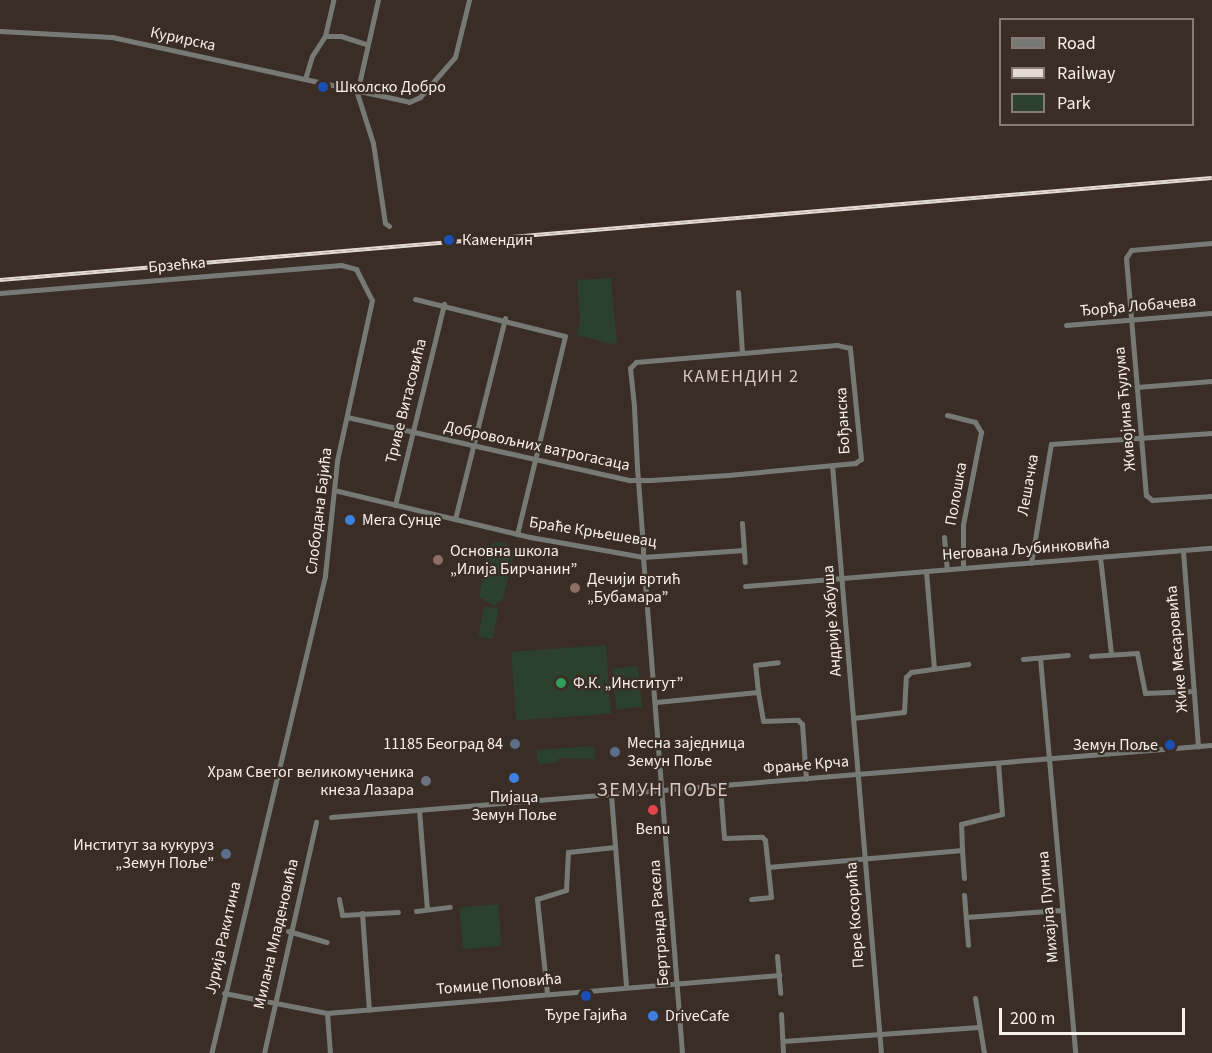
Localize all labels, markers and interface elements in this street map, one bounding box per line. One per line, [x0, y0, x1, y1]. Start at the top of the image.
legend [999, 18, 1194, 126]
street label: Курирска [149, 23, 217, 55]
text: Road [1057, 31, 1096, 56]
text: Railway [1057, 61, 1116, 86]
place label: Школско Добро [335, 77, 446, 97]
marker: Школско Добро [316, 80, 330, 94]
text: Park [1057, 91, 1091, 116]
place label: Камендин [462, 230, 533, 250]
marker: Камендин [440, 231, 458, 249]
street label: Брзећка [147, 253, 207, 277]
street label: Ђорђа Лобачева [1079, 291, 1197, 321]
street label: Триве Витасовића [381, 337, 431, 465]
street label: Живојина Ћулума [1110, 346, 1140, 472]
district label: КАМЕНДИН 2 [683, 366, 799, 388]
street label: Бођанска [832, 387, 854, 455]
street label: Добровољних ватрогасаца [442, 417, 632, 475]
street label: Слободана Бајића [302, 447, 336, 575]
street label: Лешачка [1013, 453, 1043, 517]
street label: Полошка [941, 461, 971, 527]
place label: Мега Сунце [362, 510, 441, 530]
street label: Браће Крњешевац [528, 512, 658, 552]
marker: Мега Сунце [343, 513, 357, 527]
street label: Негована Љубинковића [942, 534, 1110, 564]
place label: Основна школа „Илија Бирчанин” [450, 541, 577, 579]
marker: Основна школа „Илија Бирчанин” [431, 553, 445, 567]
street label: Андрије Хабуша [819, 565, 845, 677]
place label: Дечији вртић „Бубамара” [587, 569, 680, 607]
marker: Дечији вртић „Бубамара” [568, 581, 582, 595]
street label: Жике Месаровића [1162, 585, 1192, 713]
place label: Ф.К. „Институт” [573, 673, 683, 693]
marker: Ф.К. „Институт” [554, 676, 568, 690]
place label: Месна заједница Земун Поље [627, 733, 745, 771]
place label: 11185 Београд 84 [383, 734, 503, 754]
place label: Земун Поље [1073, 735, 1158, 755]
marker: 11185 Београд 84 [508, 737, 522, 751]
marker: Земун Поље [1163, 738, 1177, 752]
marker: Месна заједница Земун Поље [608, 745, 622, 759]
street label: Фрање Крча [762, 752, 850, 778]
place label: Храм Светог великомученика кнеза Лазара [208, 762, 414, 800]
marker: Пијаца Земун Поље [507, 771, 521, 785]
marker: Храм Светог великомученика кнеза Лазара [419, 774, 433, 788]
district label: ЗЕМУН ПОЉЕ [597, 778, 729, 802]
place label: Пијаца Земун Поље [471, 787, 557, 825]
marker: Benu [646, 803, 660, 817]
place label: Benu [636, 819, 670, 839]
place label: Институт за кукуруз „Земун Поље” [73, 835, 214, 873]
marker: Институт за кукуруз „Земун Поље” [219, 847, 233, 861]
street label: Михајла Пупина [1034, 850, 1062, 964]
street label: Милана Младеновића [249, 857, 303, 1011]
street label: Бертранда Расела [645, 859, 673, 987]
street label: Пере Косорића [842, 861, 868, 969]
street label: Јурија Ракитина [201, 880, 245, 996]
street label: Томице Поповића [436, 969, 562, 999]
marker: Ђуре Гајића [579, 989, 593, 1003]
scale bar [1002, 996, 1188, 1034]
place label: Ђуре Гајића [545, 1005, 627, 1025]
place label: DriveCafe [665, 1006, 729, 1026]
text: 200 m [1010, 1006, 1055, 1031]
marker: DriveCafe [646, 1009, 660, 1023]

